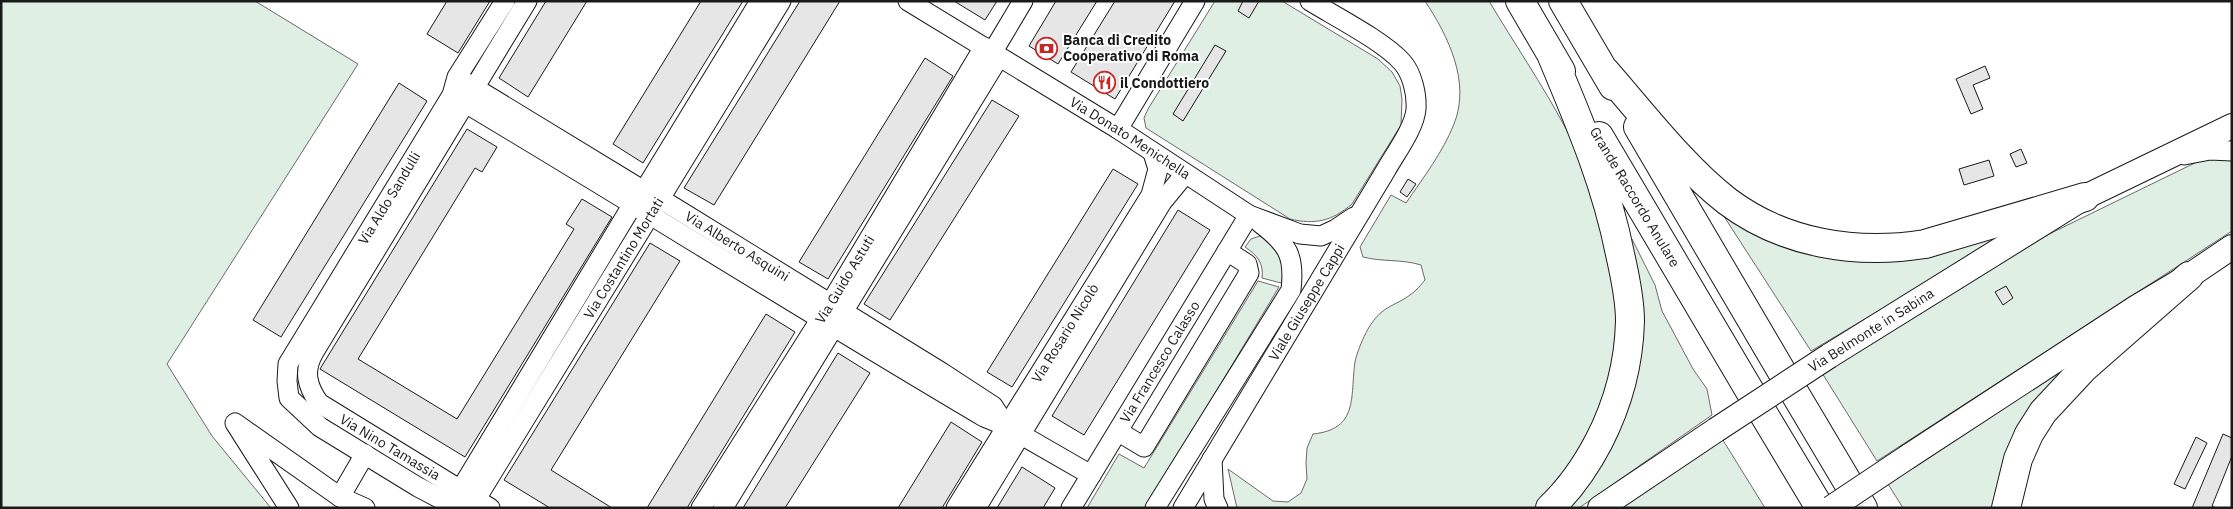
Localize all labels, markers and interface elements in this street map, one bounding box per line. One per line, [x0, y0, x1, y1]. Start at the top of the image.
place label: Banca di Credito Cooperativo di Roma [1063, 31, 1199, 65]
bank icon: Banca di Credito Cooperativo di Roma [1035, 36, 1059, 60]
restaurant icon: il Condottiero [1092, 71, 1116, 95]
place label: il Condottiero [1120, 74, 1209, 92]
street label: Via Donato Menichella [1067, 93, 1194, 183]
street label: Grande Raccordo Anulare [1586, 124, 1684, 271]
street label: Via Aldo Sandulli [354, 148, 424, 248]
street label: Via Costantino Mortati [579, 194, 668, 322]
street label: Via Alberto Asquini [682, 207, 793, 285]
street label: Via Guido Astuti [811, 232, 878, 327]
street label: Viale Giuseppe Cappi [1265, 241, 1349, 364]
street label: Via Rosario Nicolò [1027, 280, 1103, 386]
street label: Via Belmonte in Sabina [1805, 284, 1938, 376]
street label: Via Francesco Calasso [1116, 297, 1204, 426]
street label: Via Nino Tamassia [336, 410, 444, 484]

